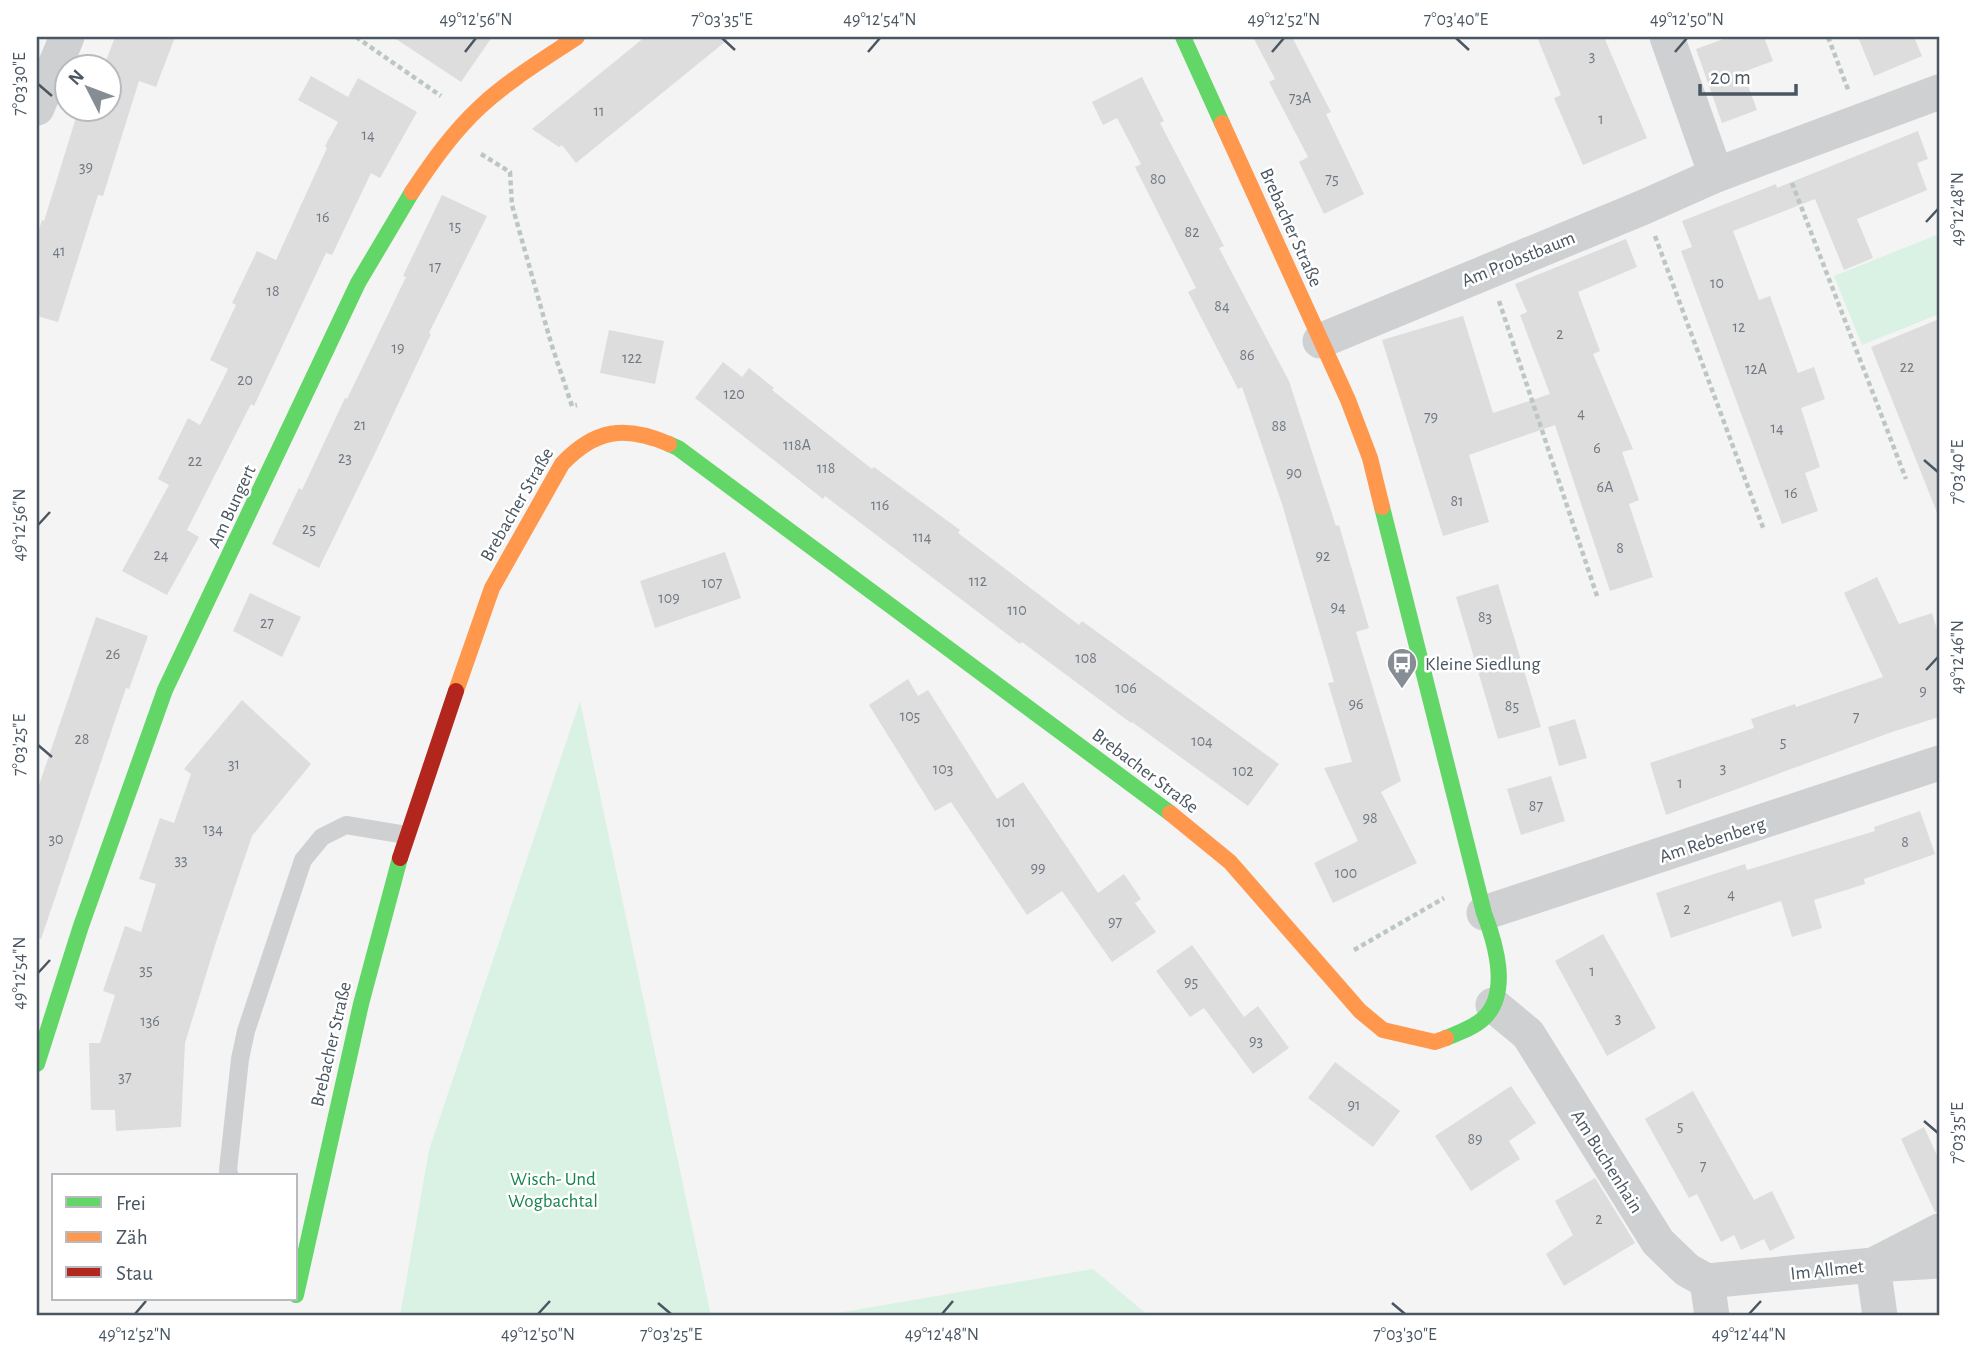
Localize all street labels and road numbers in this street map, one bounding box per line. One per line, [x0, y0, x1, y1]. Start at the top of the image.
street label: Brebacher Straße [1256, 165, 1325, 290]
street label: Am Probstbaum [1459, 228, 1578, 291]
street label: Brebacher Straße [477, 445, 557, 565]
street label: Am Bungert [205, 462, 260, 551]
street label: Brebacher Straße [1088, 725, 1202, 817]
street label: Am Rebenberg [1657, 814, 1768, 866]
street label: Brebacher Straße [308, 980, 355, 1109]
street label: Am Buchenhain [1567, 1107, 1646, 1217]
street label: Im Allmet [1790, 1257, 1865, 1284]

